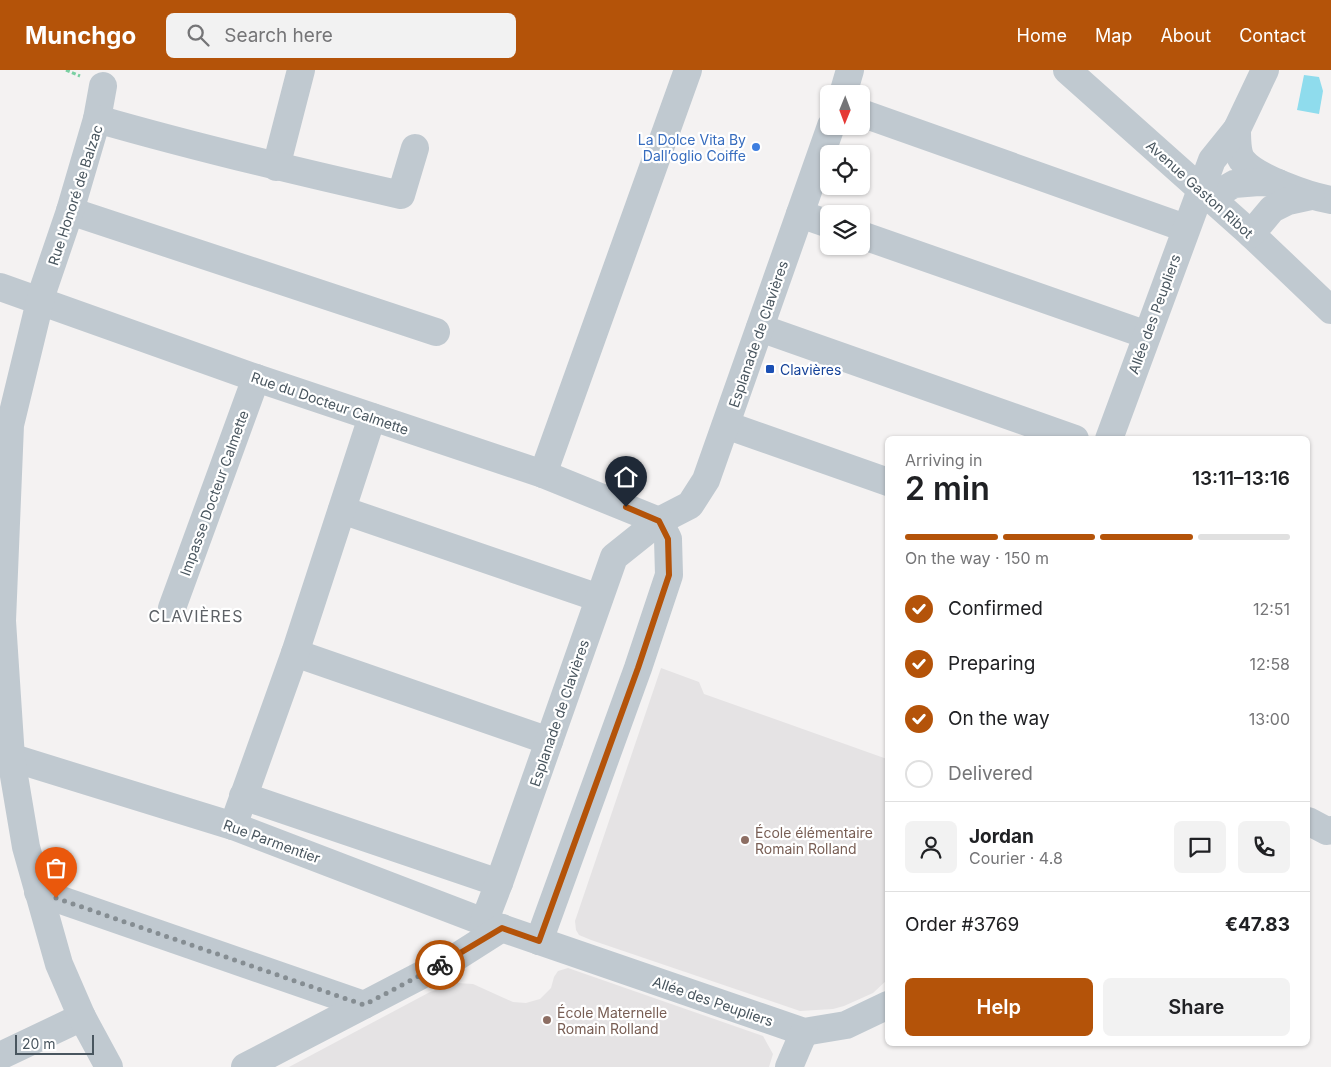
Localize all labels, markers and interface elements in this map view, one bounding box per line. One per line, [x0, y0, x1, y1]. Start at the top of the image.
search box [166, 13, 516, 58]
text: Munchgo [25, 21, 136, 50]
icon: search [184, 21, 212, 49]
text: Search here [224, 24, 333, 47]
text: Home [1017, 25, 1067, 46]
text: Map [1095, 25, 1132, 46]
text: About [1160, 25, 1211, 46]
text: Contact [1239, 25, 1306, 46]
north arrow [820, 85, 870, 135]
map controls [820, 85, 870, 255]
street label: Rue Honoré de Balzac [44, 123, 106, 267]
place label: La Dolce Vita By Dall’oglio Coiffe [638, 131, 746, 164]
street label: Avenue Gaston Ribot [1143, 137, 1257, 242]
marker: La Dolce Vita By Dall’oglio Coiffe [750, 141, 762, 153]
button: locate [820, 145, 870, 195]
button: layers [820, 205, 870, 255]
street label: Allée des Peupliers [1124, 252, 1184, 376]
street label: Esplanade de Clavières [725, 258, 791, 410]
place label: Clavières [780, 361, 841, 378]
marker: Clavières [764, 363, 776, 375]
street label: Rue du Docteur Calmette [249, 368, 411, 438]
street label: Impasse Docteur Calmette [176, 408, 252, 578]
text: Arriving in [905, 450, 982, 470]
pin [605, 456, 647, 507]
icon: home [612, 463, 640, 491]
text: 13:11–13:16 [1192, 467, 1290, 490]
text: 2 min [905, 469, 990, 508]
text: On the way · 150 m [905, 548, 1049, 568]
icon: check [905, 595, 933, 623]
text: Confirmed [948, 597, 1043, 620]
text: 12:51 [1253, 599, 1290, 619]
district label: CLAVIÈRES [149, 606, 243, 626]
street label: Esplanade de Clavières [526, 637, 592, 789]
icon: check [905, 650, 933, 678]
text: Preparing [948, 652, 1035, 675]
text: 12:58 [1250, 654, 1290, 674]
icon: check [905, 705, 933, 733]
text: On the way [948, 707, 1050, 730]
text: 13:00 [1249, 709, 1290, 729]
text: Delivered [948, 762, 1033, 785]
street label: Rue Parmentier [221, 816, 323, 866]
button: person [905, 821, 957, 873]
button: chat [1174, 821, 1226, 873]
button: phone [1238, 821, 1290, 873]
place label: École élémentaire Romain Rolland [755, 824, 873, 857]
text: Jordan [969, 825, 1034, 848]
marker: École élémentaire Romain Rolland [739, 834, 751, 846]
pin [35, 847, 77, 898]
text: Courier · 4.8 [969, 848, 1063, 868]
icon: bag [42, 854, 70, 882]
text: Order #3769 [905, 913, 1019, 936]
text: €47.83 [1225, 913, 1290, 936]
courier [415, 940, 465, 990]
icon: bike [426, 951, 454, 979]
street label: Allée des Peupliers [651, 972, 775, 1030]
button: Help [905, 978, 1093, 1036]
button: Share [1103, 978, 1290, 1036]
place label: École Maternelle Romain Rolland [557, 1004, 667, 1037]
marker: École Maternelle Romain Rolland [541, 1014, 553, 1026]
scale bar [15, 1032, 94, 1055]
text: 20 m [22, 1035, 56, 1052]

